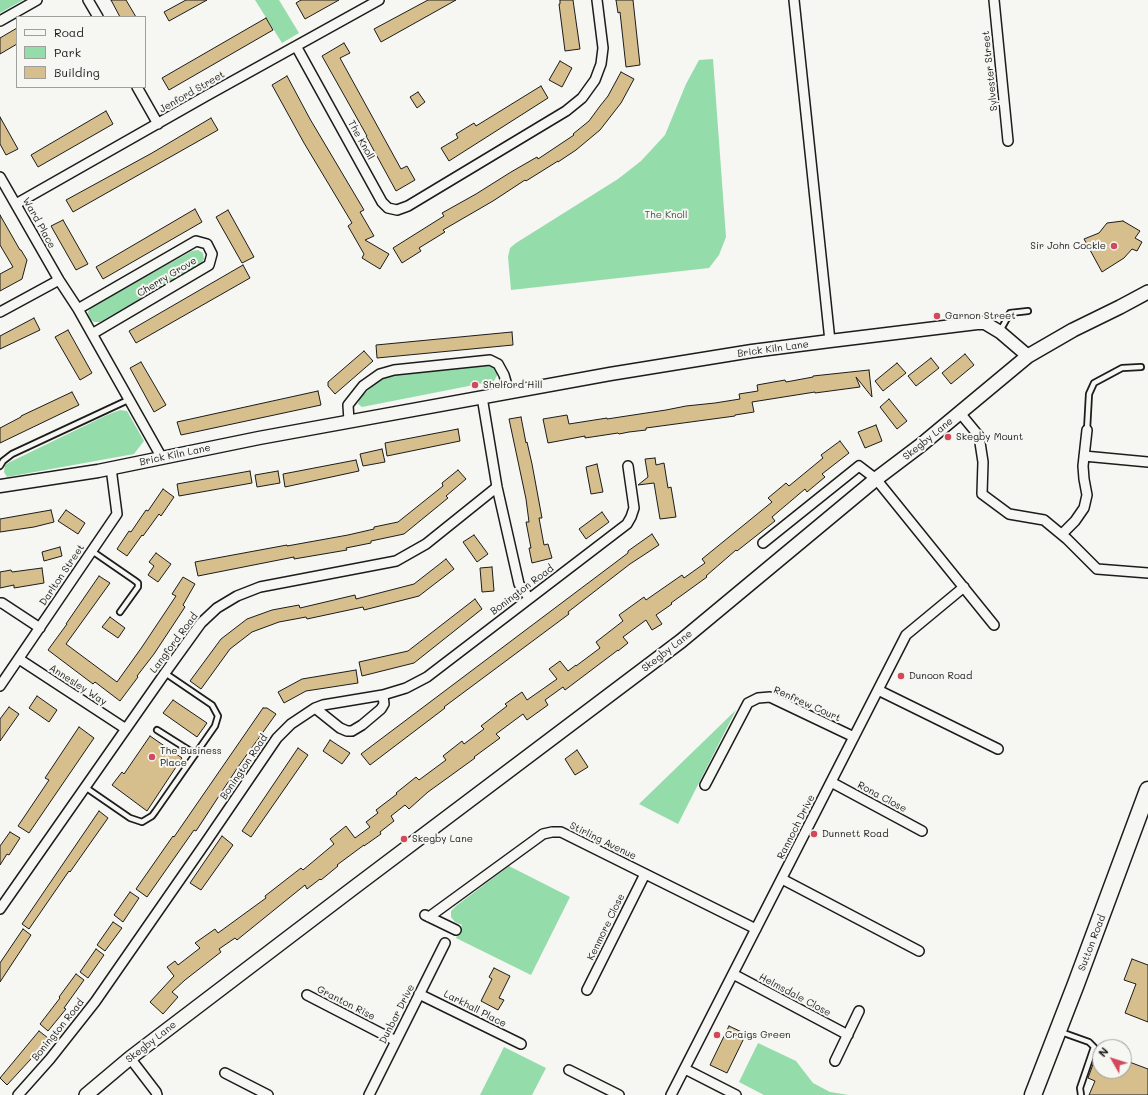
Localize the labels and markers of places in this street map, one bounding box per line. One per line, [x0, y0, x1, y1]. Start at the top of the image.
place label: Sir John Cockle [1030, 240, 1106, 252]
marker: Sir John Cockle [1109, 241, 1119, 251]
place label: Garnon Street [945, 310, 1016, 322]
marker: Garnon Street [932, 311, 942, 321]
place label: Shelford Hill [483, 379, 543, 391]
marker: Shelford Hill [470, 380, 480, 390]
place label: Skegby Mount [956, 431, 1023, 443]
marker: Skegby Mount [943, 432, 953, 442]
place label: Dunoon Road [909, 670, 972, 682]
marker: Dunoon Road [896, 671, 906, 681]
place label: The Business Place [160, 745, 222, 768]
marker: The Business Place [147, 752, 157, 762]
place label: Dunnett Road [822, 828, 889, 840]
marker: Dunnett Road [809, 829, 819, 839]
place label: Skegby Lane [412, 833, 473, 845]
marker: Skegby Lane [399, 834, 409, 844]
place label: Craigs Green [725, 1029, 791, 1041]
marker: Craigs Green [712, 1030, 722, 1040]

